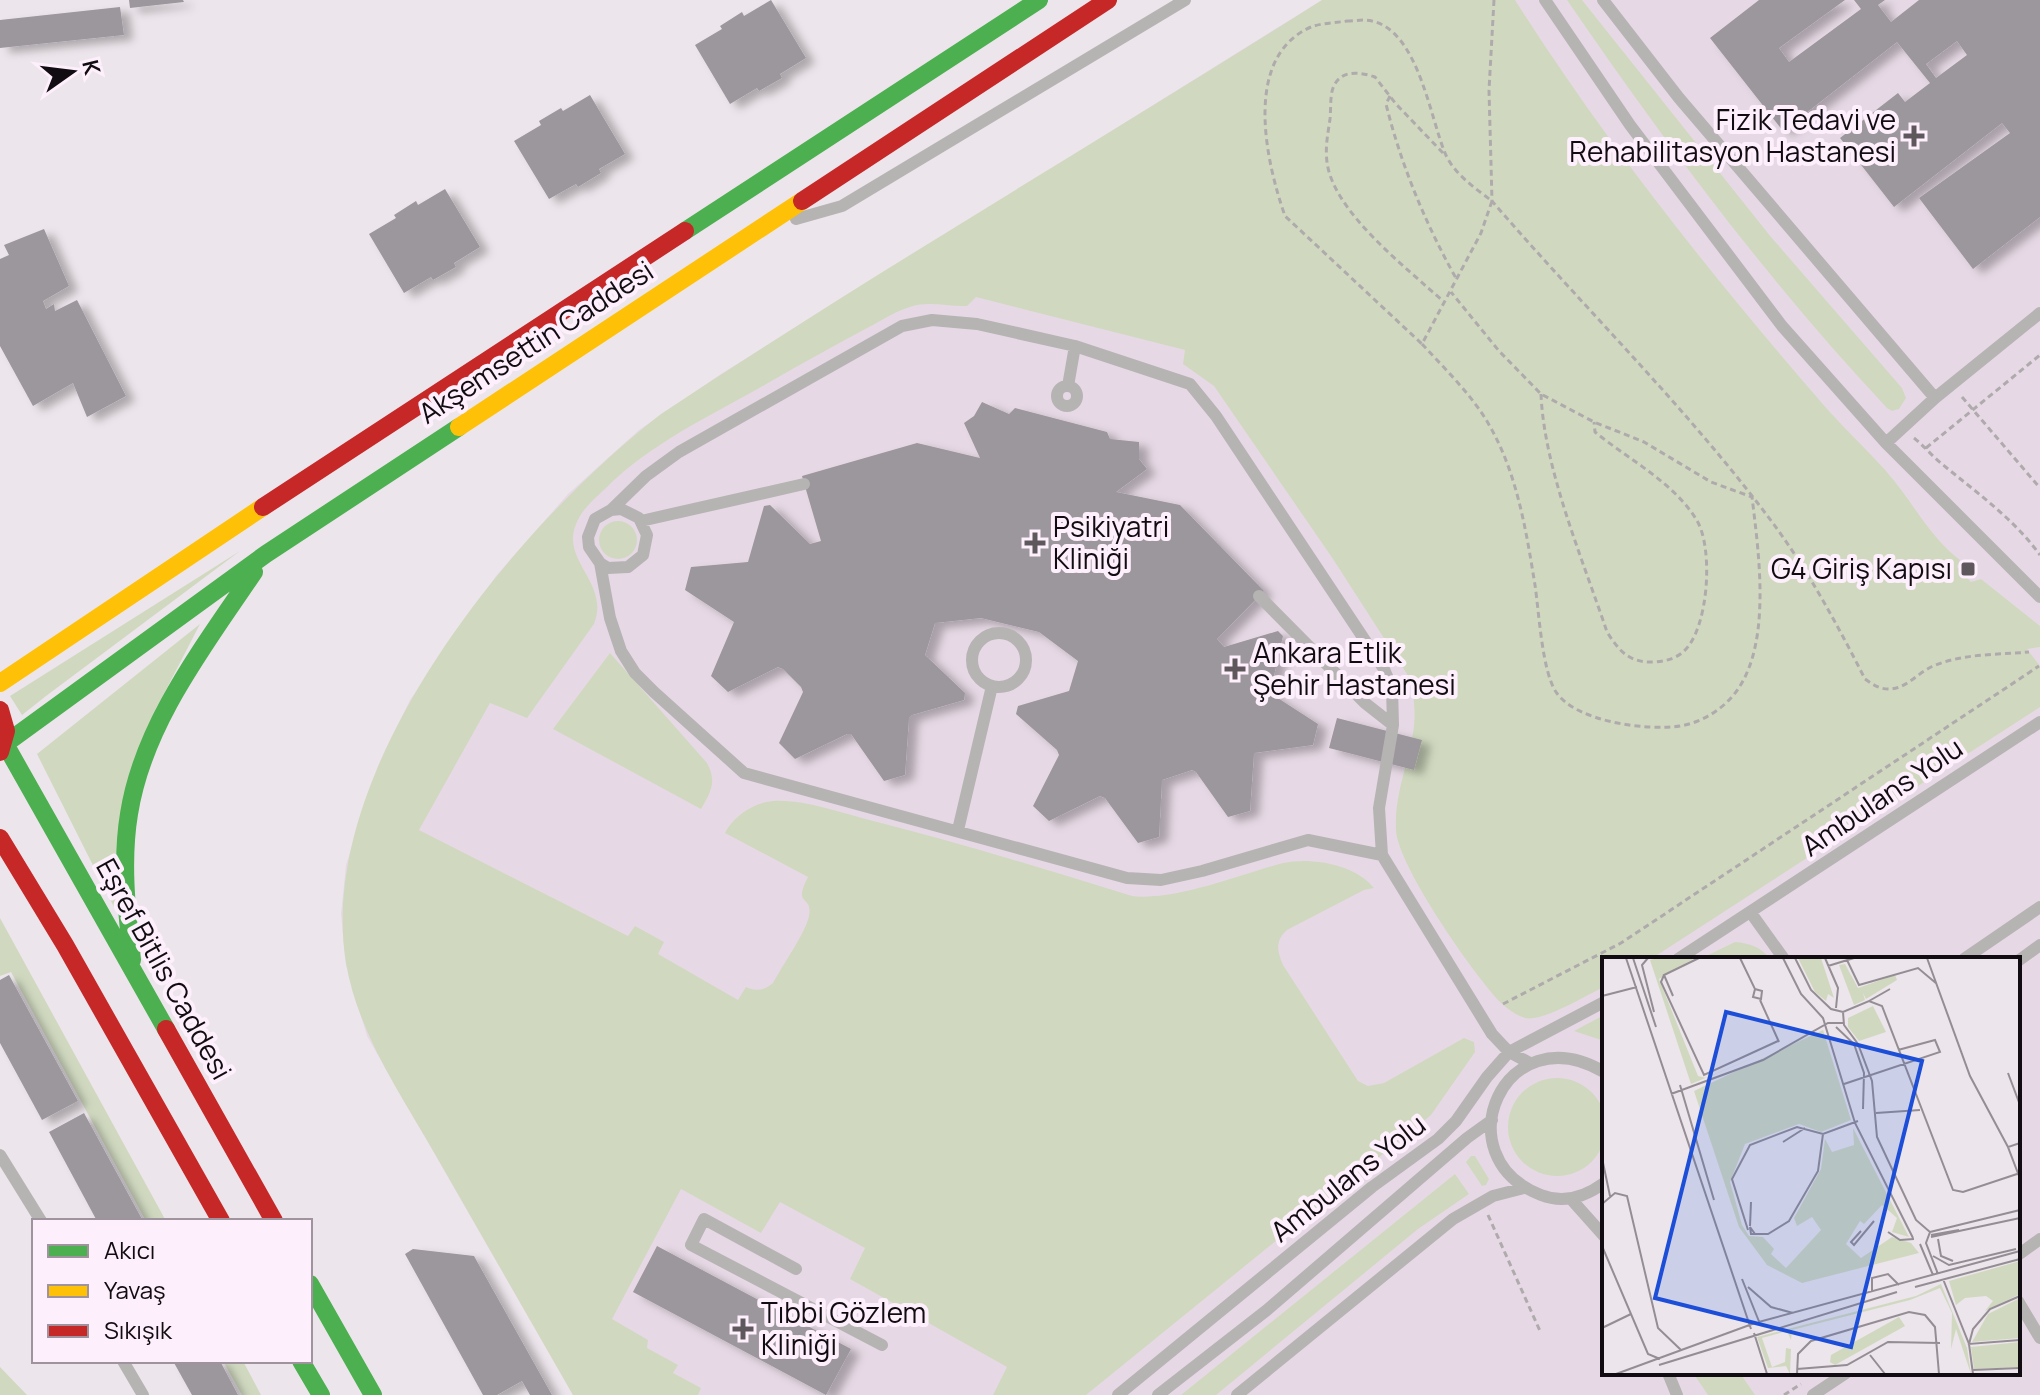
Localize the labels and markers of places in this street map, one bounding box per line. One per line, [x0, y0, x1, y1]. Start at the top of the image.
place label: Fizik Tedavi ve Rehabilitasyon Hastanesi [1569, 100, 1896, 170]
marker: Fizik Tedavi ve Rehabilitasyon Hastanesi [1903, 125, 1925, 147]
place label: Psikiyatri Kliniği [1053, 507, 1169, 577]
marker: Psikiyatri Kliniği [1024, 532, 1046, 554]
place label: G4 Giriş Kapısı [1771, 549, 1952, 587]
marker: G4 Giriş Kapısı [1959, 560, 1977, 578]
place label: Ankara Etlik Şehir Hastanesi [1253, 633, 1456, 703]
marker: Ankara Etlik Şehir Hastanesi [1224, 658, 1246, 680]
place label: Tıbbi Gözlem Kliniği [761, 1293, 926, 1363]
marker: Tıbbi Gözlem Kliniği [732, 1318, 754, 1340]

